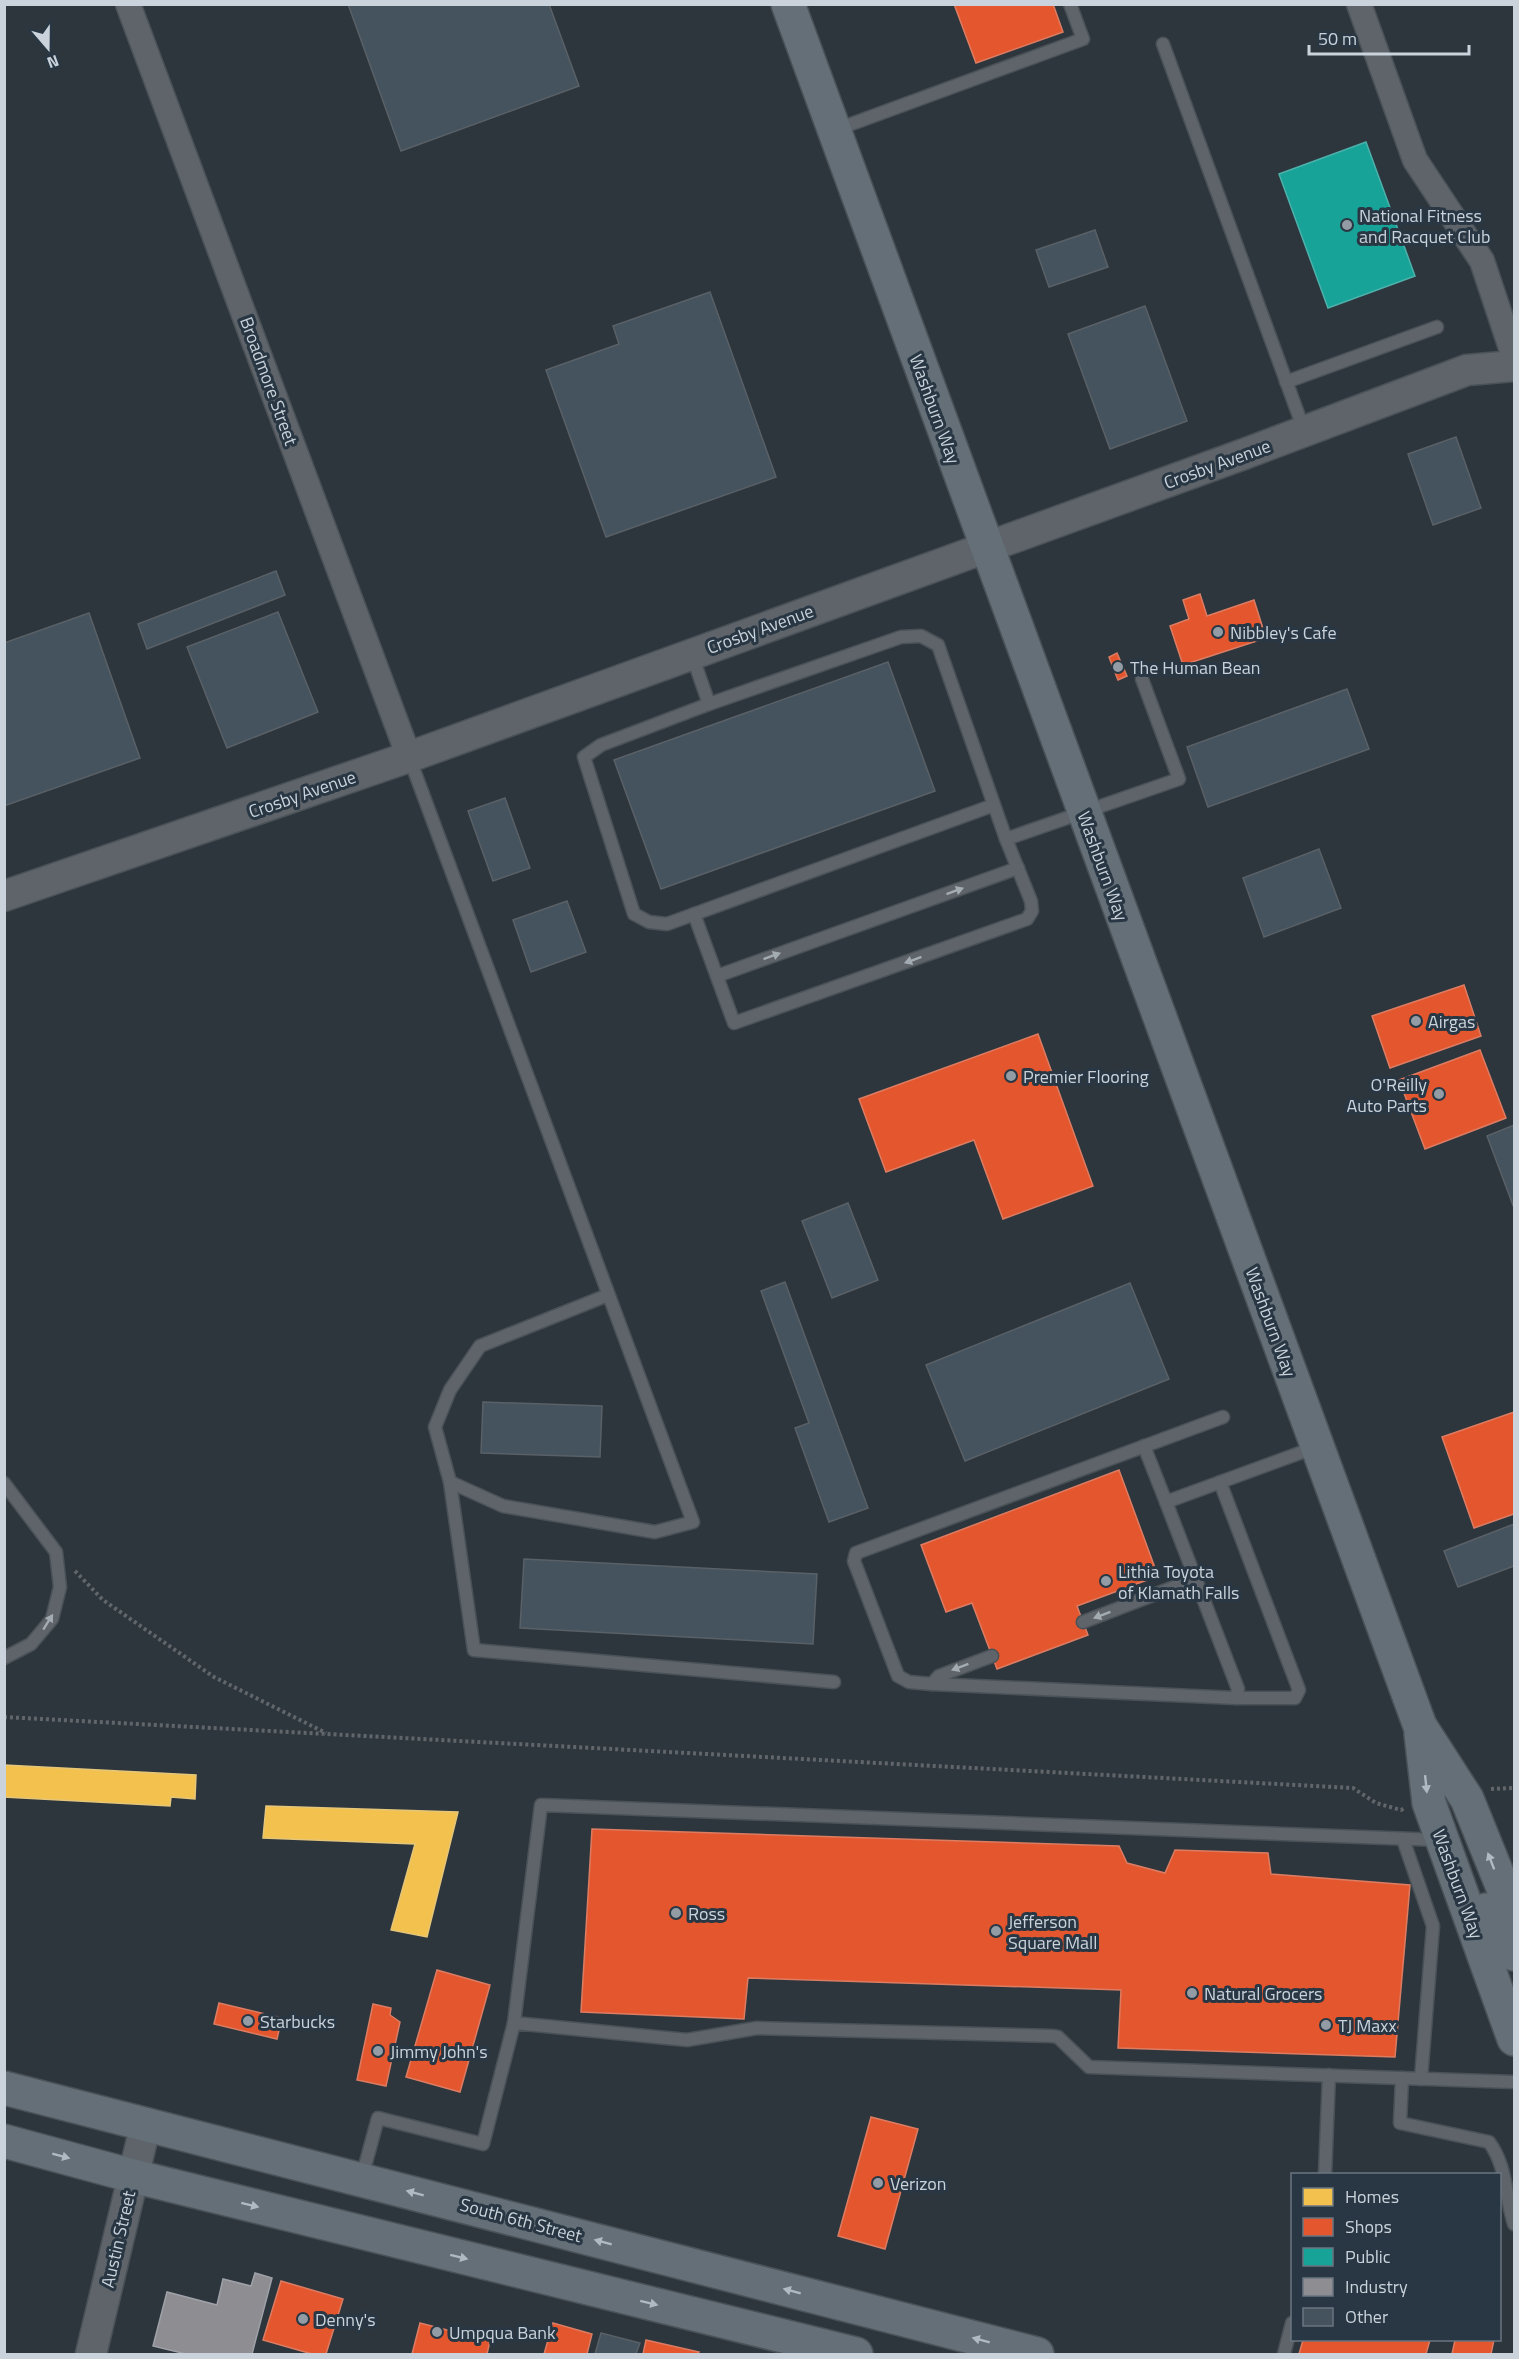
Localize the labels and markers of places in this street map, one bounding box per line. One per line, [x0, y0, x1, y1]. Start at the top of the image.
place label: National Fitness and Racquet Club [1359, 202, 1490, 250]
marker: National Fitness and Racquet Club [1340, 218, 1354, 232]
place label: Nibbley's Cafe [1230, 619, 1337, 646]
marker: Nibbley's Cafe [1211, 625, 1225, 639]
place label: The Human Bean [1130, 654, 1260, 681]
marker: The Human Bean [1111, 660, 1125, 674]
place label: Airgas [1428, 1008, 1475, 1035]
marker: Airgas [1409, 1014, 1423, 1028]
place label: Premier Flooring [1023, 1063, 1149, 1090]
marker: Premier Flooring [1004, 1069, 1018, 1083]
place label: O'Reilly Auto Parts [1346, 1071, 1427, 1119]
marker: O'Reilly Auto Parts [1432, 1087, 1446, 1101]
place label: Lithia Toyota of Klamath Falls [1118, 1558, 1239, 1606]
marker: Lithia Toyota of Klamath Falls [1099, 1574, 1113, 1588]
place label: Ross [688, 1900, 725, 1927]
marker: Ross [669, 1906, 683, 1920]
place label: Jefferson Square Mall [1008, 1908, 1097, 1956]
marker: Jefferson Square Mall [989, 1924, 1003, 1938]
place label: Natural Grocers [1204, 1980, 1323, 2007]
marker: Natural Grocers [1185, 1986, 1199, 2000]
place label: Starbucks [260, 2008, 335, 2035]
place label: TJ Maxx [1338, 2012, 1397, 2039]
marker: Starbucks [241, 2014, 255, 2028]
marker: TJ Maxx [1319, 2018, 1333, 2032]
place label: Jimmy John's [390, 2038, 488, 2065]
marker: Jimmy John's [371, 2044, 385, 2058]
place label: Verizon [890, 2170, 946, 2197]
marker: Verizon [871, 2176, 885, 2190]
place label: Denny's [315, 2306, 376, 2333]
marker: Denny's [296, 2312, 310, 2326]
place label: Umpqua Bank [449, 2319, 556, 2346]
marker: Umpqua Bank [430, 2325, 444, 2339]

